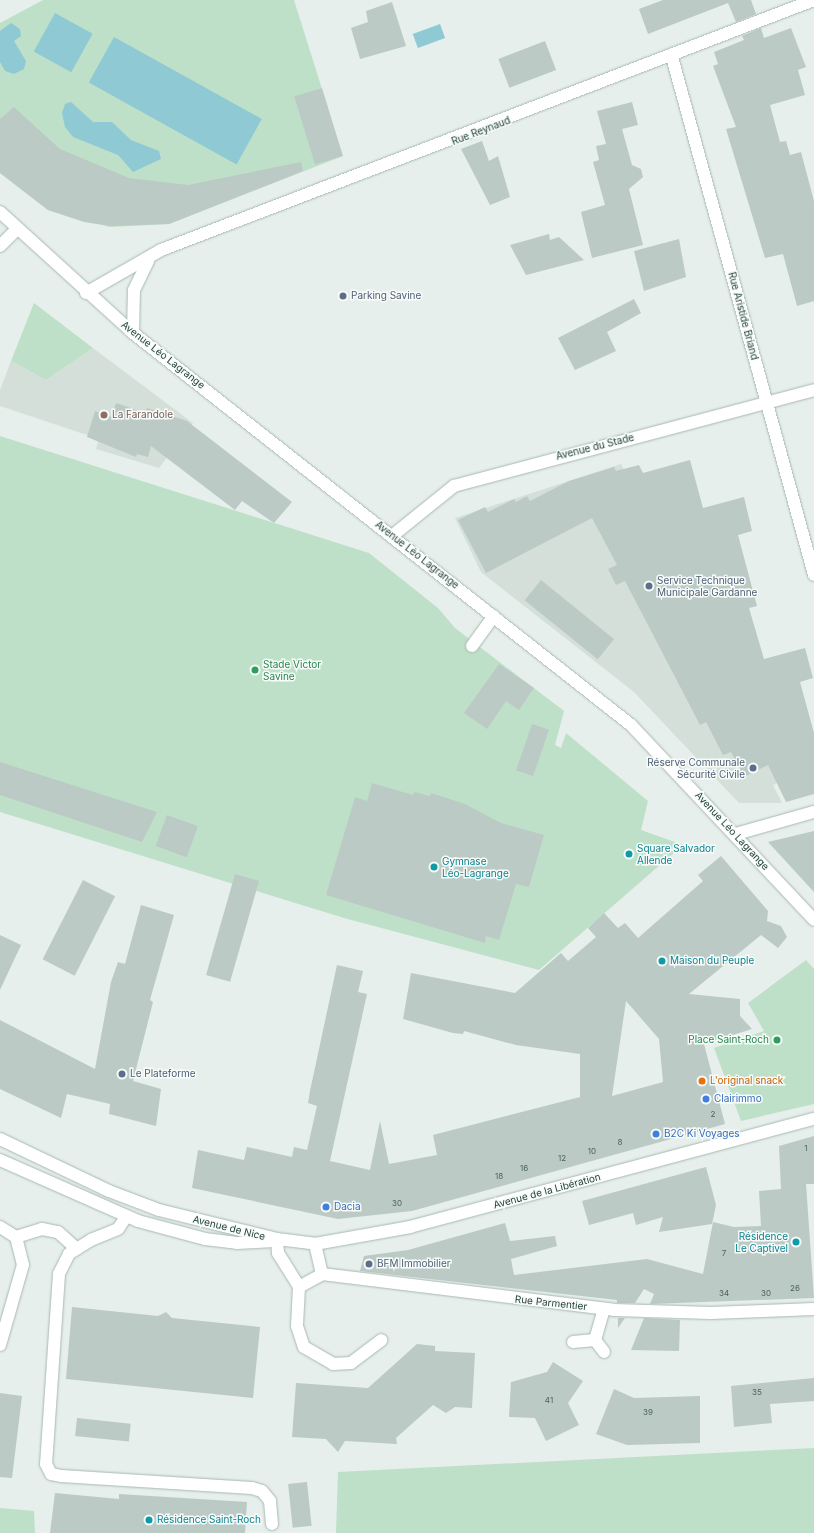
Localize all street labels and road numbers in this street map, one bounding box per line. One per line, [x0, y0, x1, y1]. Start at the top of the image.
street label: Rue Reynaud [450, 114, 512, 148]
street label: Rue Aristide Briand [725, 271, 761, 361]
street label: Avenue Léo Lagrange [119, 319, 207, 391]
street label: Avenue du Stade [555, 431, 635, 463]
street label: Avenue Léo Lagrange [373, 519, 461, 591]
street label: Avenue Léo Lagrange [693, 789, 771, 873]
street label: Avenue de la Libération [492, 1171, 602, 1211]
street label: Avenue de Nice [192, 1213, 266, 1243]
street label: Rue Parmentier [514, 1293, 588, 1313]

